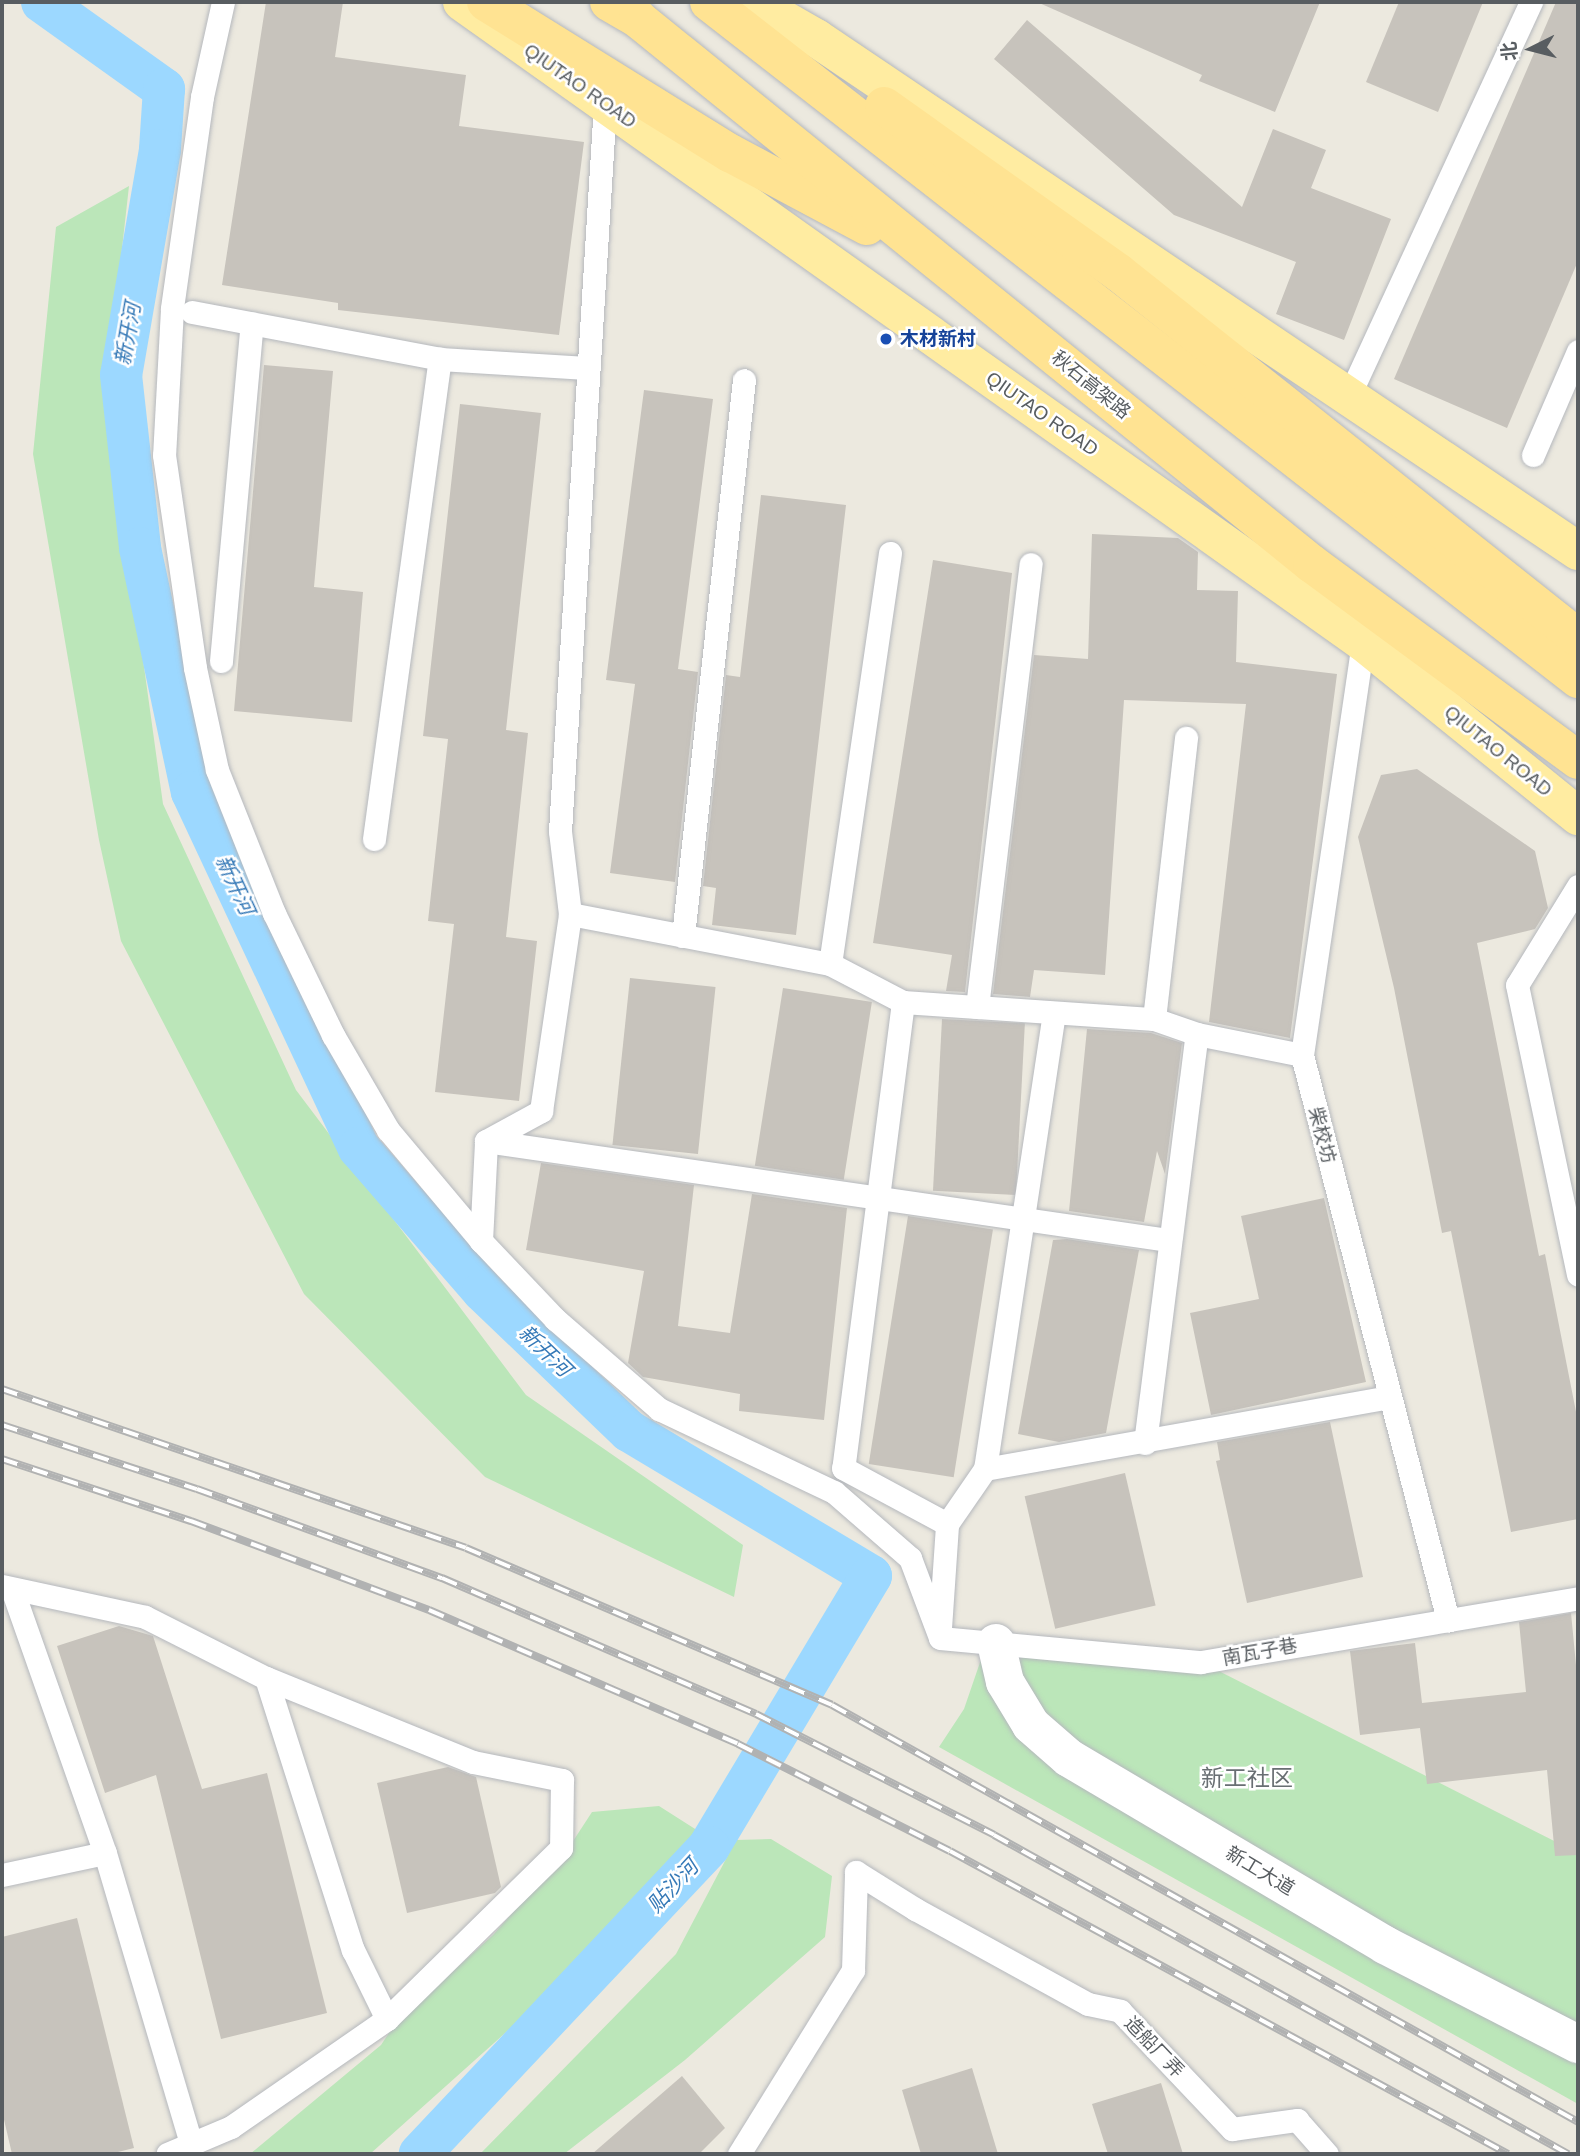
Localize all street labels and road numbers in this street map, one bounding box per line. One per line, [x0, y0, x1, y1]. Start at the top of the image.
street label: QIUTAO ROAD [520, 39, 640, 133]
street label: 秋石高架路 [1047, 346, 1135, 424]
street label: QIUTAO ROAD [982, 367, 1102, 461]
street label: QIUTAO ROAD [1440, 701, 1556, 801]
street label: 柴校坊 [1304, 1105, 1340, 1165]
street label: 南瓦子巷 [1221, 1634, 1299, 1670]
street label: 新工大道 [1222, 1842, 1298, 1900]
street label: 造船厂弄 [1119, 2012, 1189, 2082]

